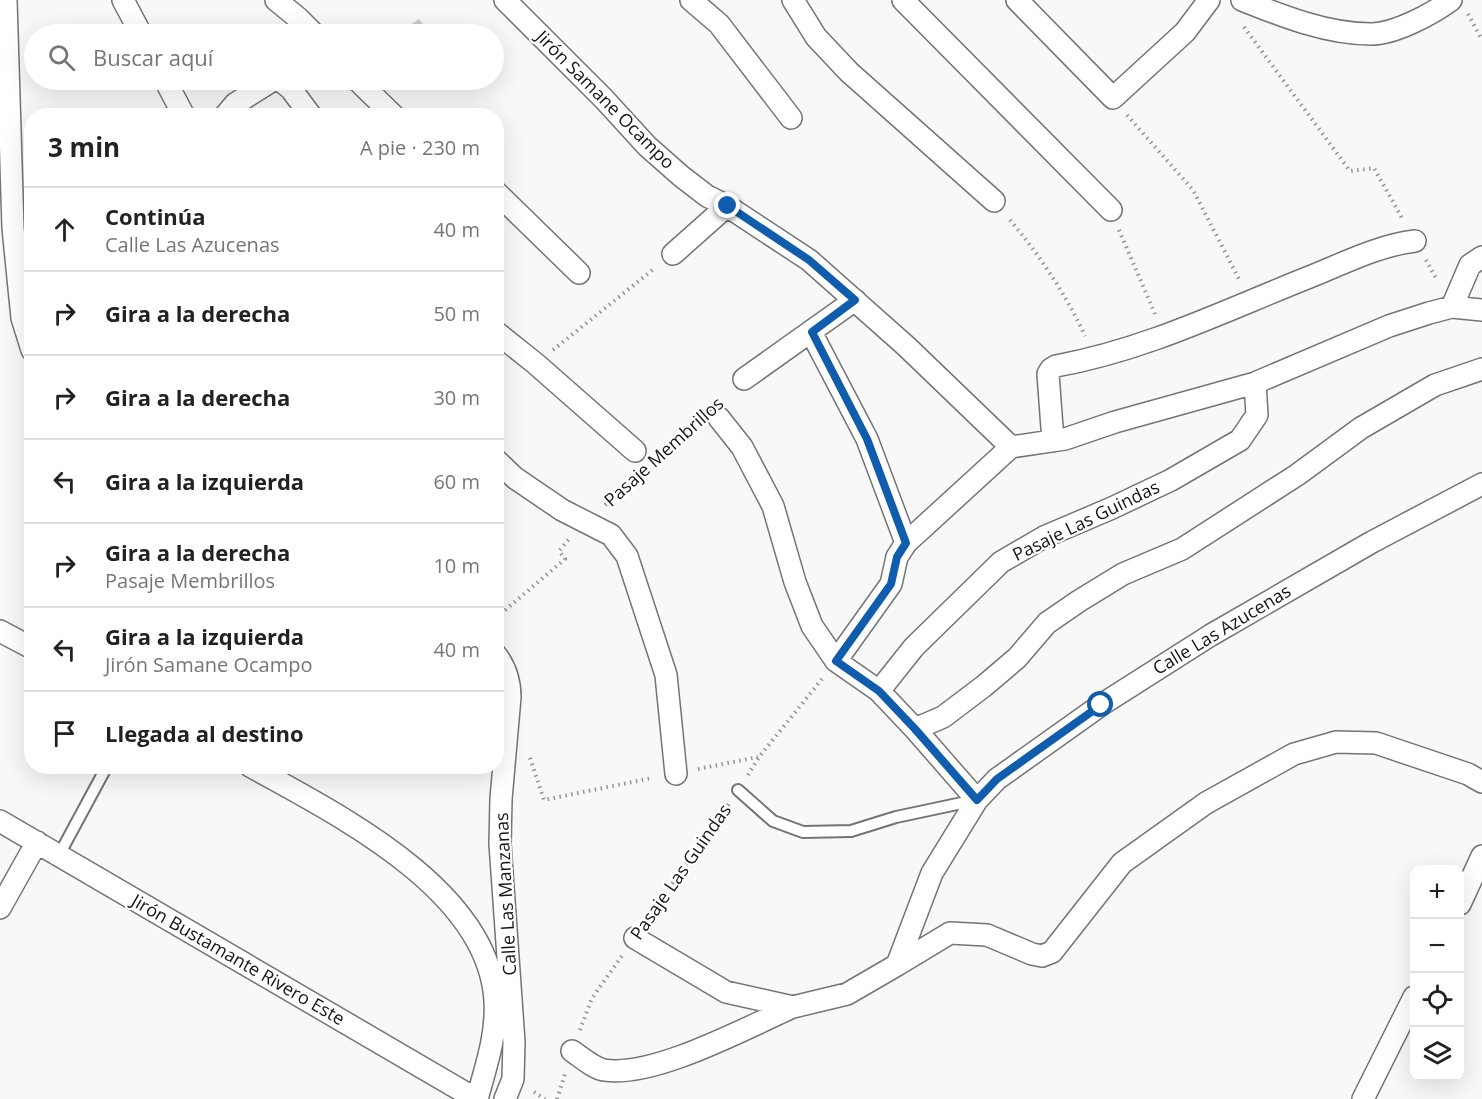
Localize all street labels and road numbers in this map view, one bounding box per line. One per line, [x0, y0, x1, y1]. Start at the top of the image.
street label: Jirón Samane Ocampo [530, 23, 680, 174]
street label: Pasaje Membrillos [598, 391, 728, 511]
street label: Pasaje Las Guindas [1008, 474, 1163, 566]
street label: Calle Las Azucenas [1148, 578, 1295, 680]
street label: Pasaje Las Guindas [624, 799, 736, 944]
street label: Calle Las Manzanas [489, 812, 521, 976]
street label: Jirón Bustamante Rivero Este [126, 887, 350, 1030]

